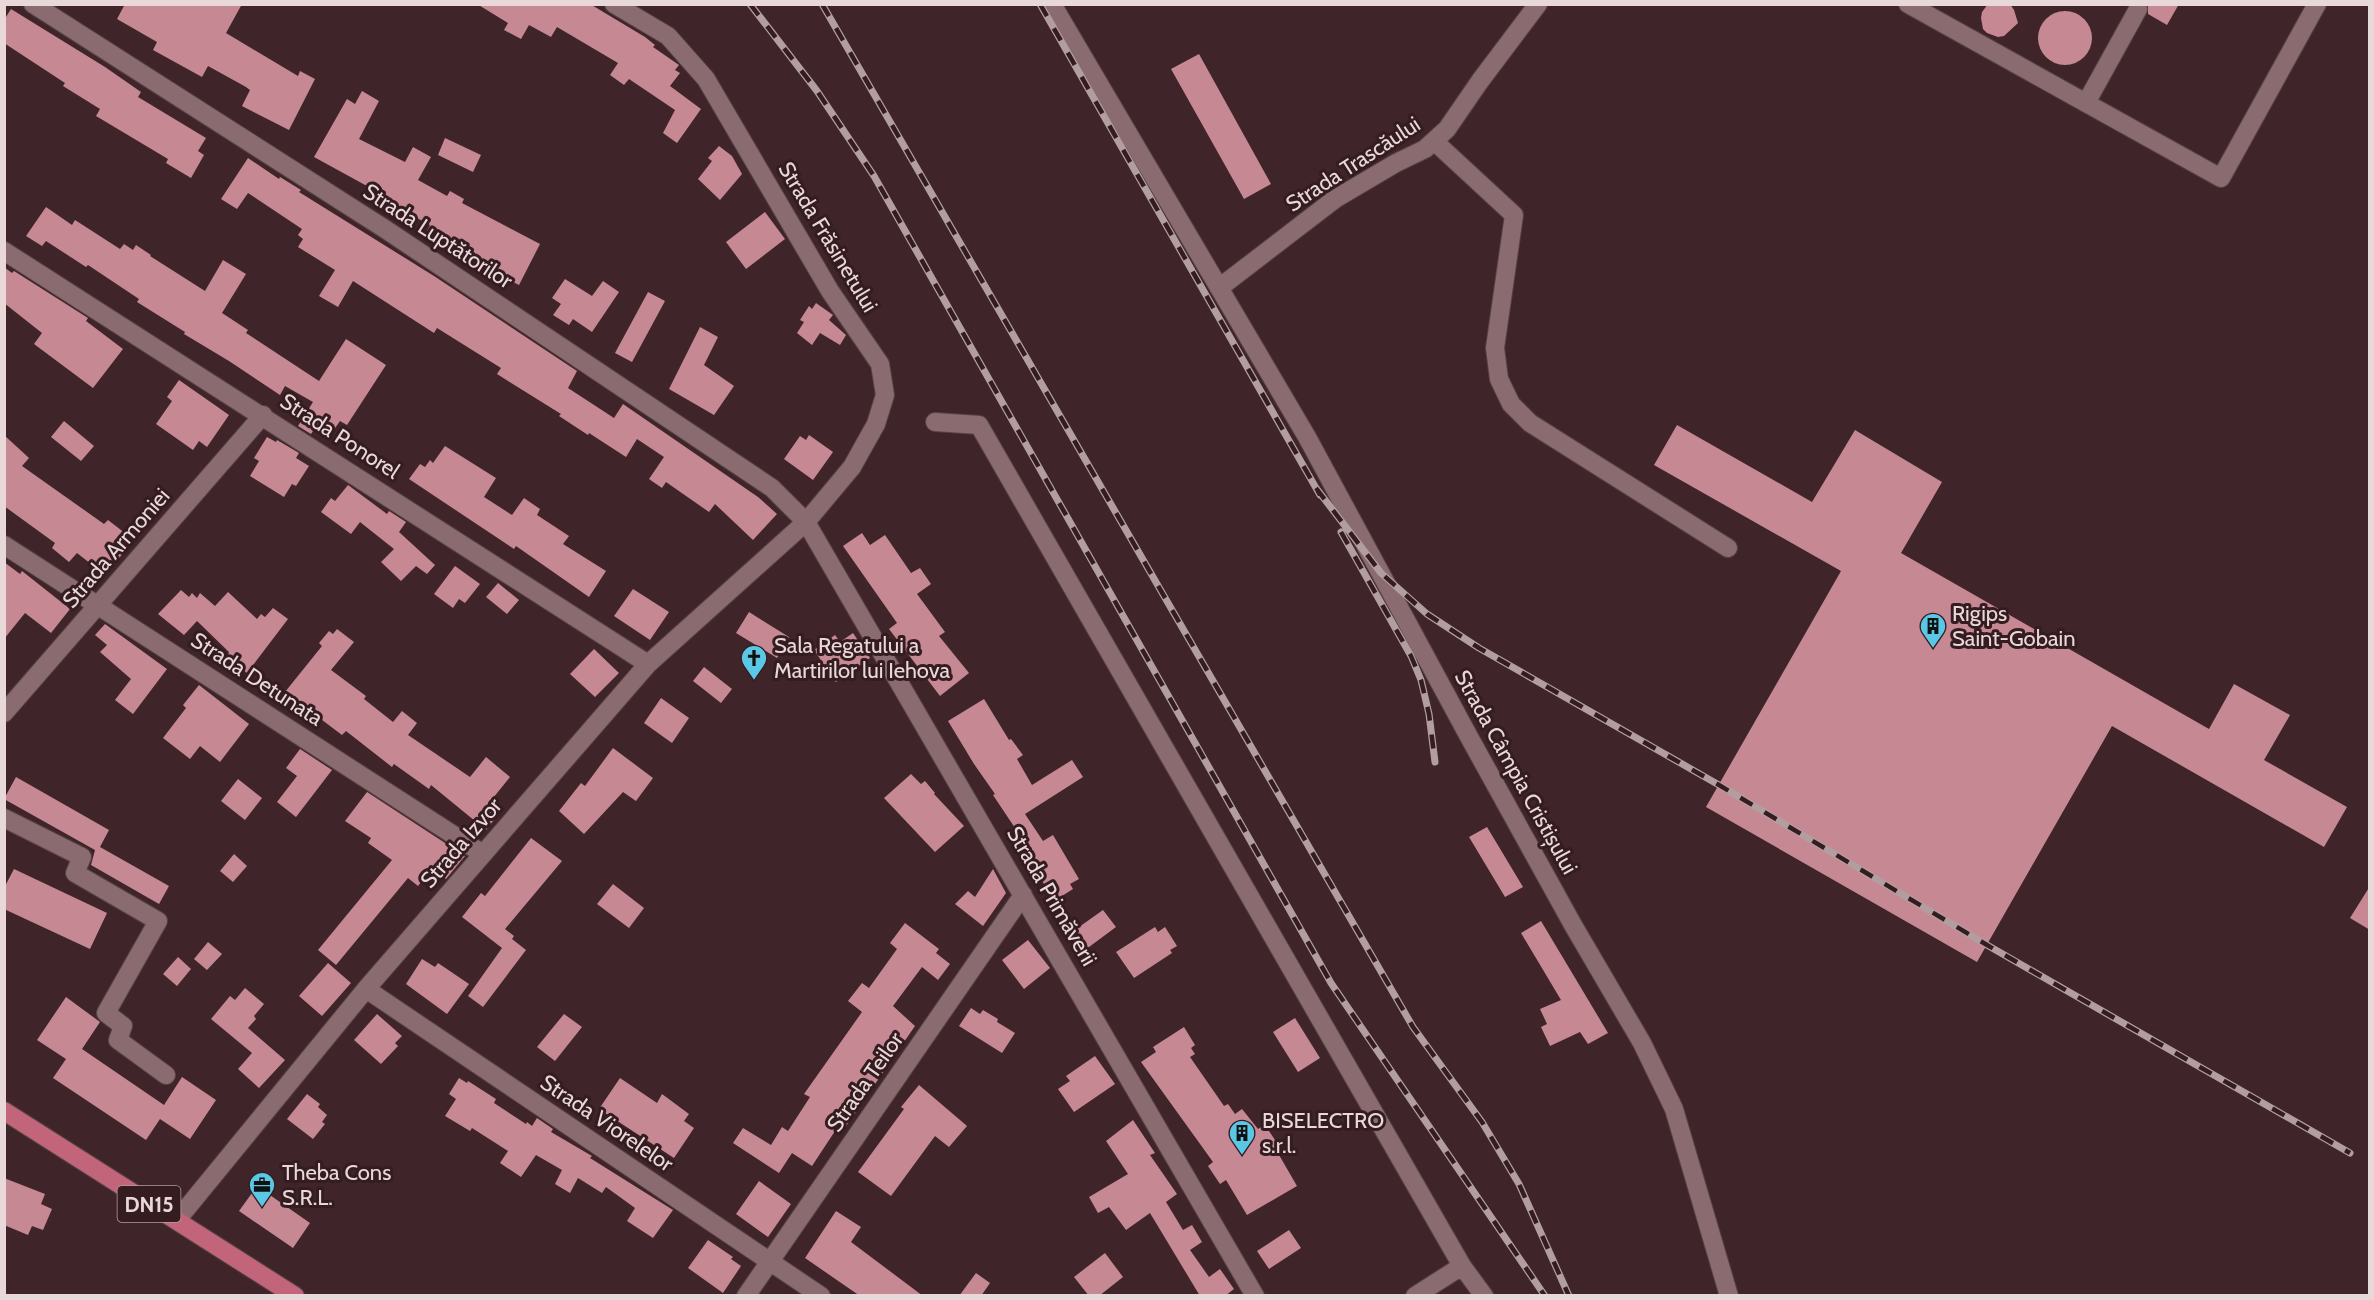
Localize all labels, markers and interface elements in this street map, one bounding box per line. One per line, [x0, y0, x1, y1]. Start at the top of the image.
street label: Strada Trascăului [1281, 111, 1425, 217]
street label: Strada Frăsinetului [773, 157, 883, 317]
street label: Strada Luptătorilor [358, 178, 518, 294]
street label: Strada Ponorel [275, 387, 405, 485]
street label: Strada Armoniei [57, 483, 175, 613]
place label: Rigips Saint-Gobain [1952, 600, 2075, 652]
building icon: Rigips Saint-Gobain [1918, 611, 1948, 649]
street label: Strada Detunata [186, 626, 328, 732]
place label: Sala Regatului a Martirilor lui Iehova [774, 632, 950, 684]
church icon: Sala Regatului a Martirilor lui Iehova [739, 643, 769, 681]
street label: Strada Câmpia Cristișului [1448, 665, 1583, 879]
street label: Strada Izvor [415, 792, 507, 894]
street label: Strada Primăverii [1001, 821, 1103, 971]
street label: Strada Teilor [821, 1027, 909, 1137]
street label: Strada Viorelelor [535, 1069, 679, 1177]
place label: BISELECTRO s.r.l. [1262, 1107, 1384, 1159]
building icon: BISELECTRO s.r.l. [1227, 1118, 1257, 1156]
place label: Theba Cons S.R.L. [282, 1159, 391, 1211]
office icon: Theba Cons S.R.L. [247, 1170, 277, 1208]
road number: DN15 [118, 1186, 180, 1222]

